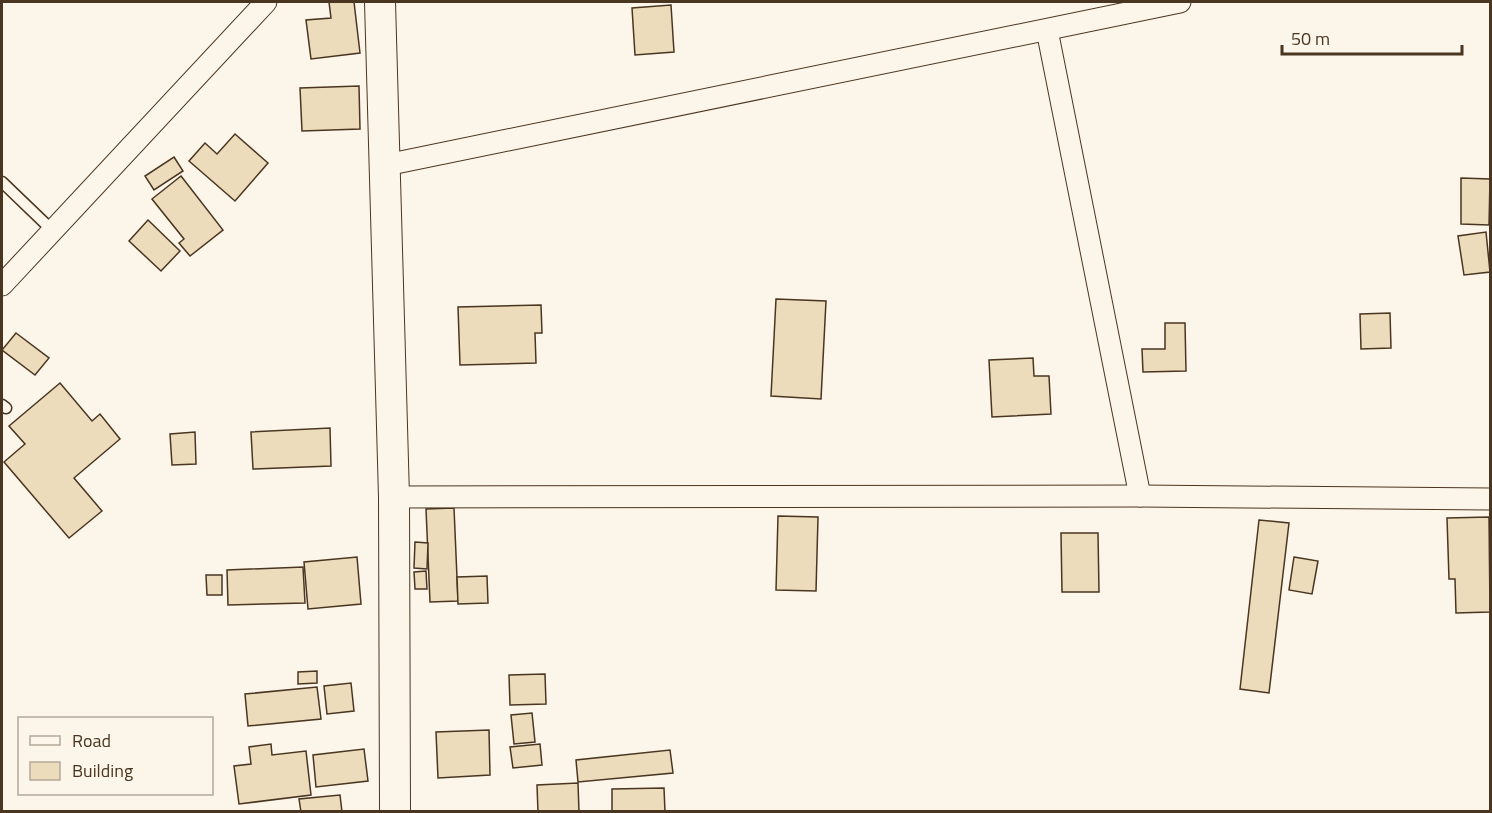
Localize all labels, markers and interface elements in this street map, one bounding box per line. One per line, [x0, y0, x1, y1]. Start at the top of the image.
scale bar [1282, 18, 1462, 56]
text: 50 m [1291, 25, 1330, 52]
legend [18, 717, 213, 795]
text: Road [72, 727, 111, 754]
text: Building [72, 757, 133, 784]

